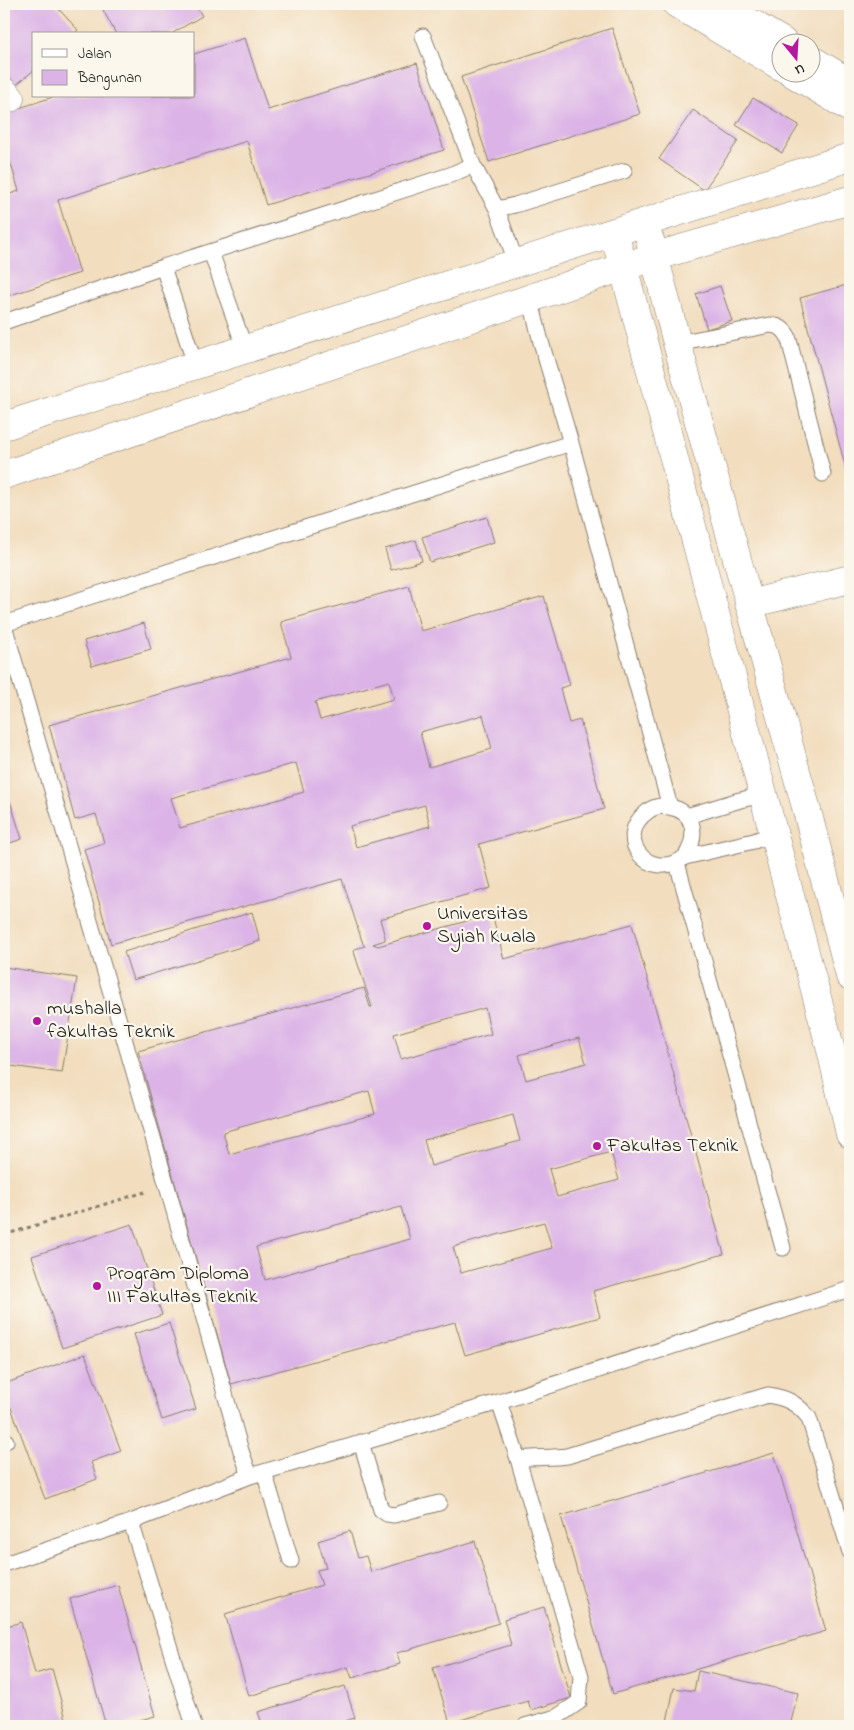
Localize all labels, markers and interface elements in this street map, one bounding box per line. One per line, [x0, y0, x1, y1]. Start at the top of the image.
legend [32, 32, 195, 98]
north arrow [772, 32, 822, 82]
text: Jalan [78, 43, 111, 65]
text: U [792, 58, 807, 80]
text: Bangunan [77, 67, 142, 90]
place label: Universitas Syiah Kuala [437, 900, 536, 952]
marker: Universitas Syiah Kuala [421, 920, 433, 932]
place label: mushalla fakultas Teknik [47, 995, 175, 1047]
marker: mushalla fakultas Teknik [31, 1015, 43, 1027]
place label: Fakultas Teknik [606, 1132, 739, 1161]
marker: Fakultas Teknik [591, 1140, 603, 1152]
place label: Program Diploma III Fakultas Teknik [107, 1260, 258, 1312]
marker: Program Diploma III Fakultas Teknik [91, 1280, 103, 1292]

